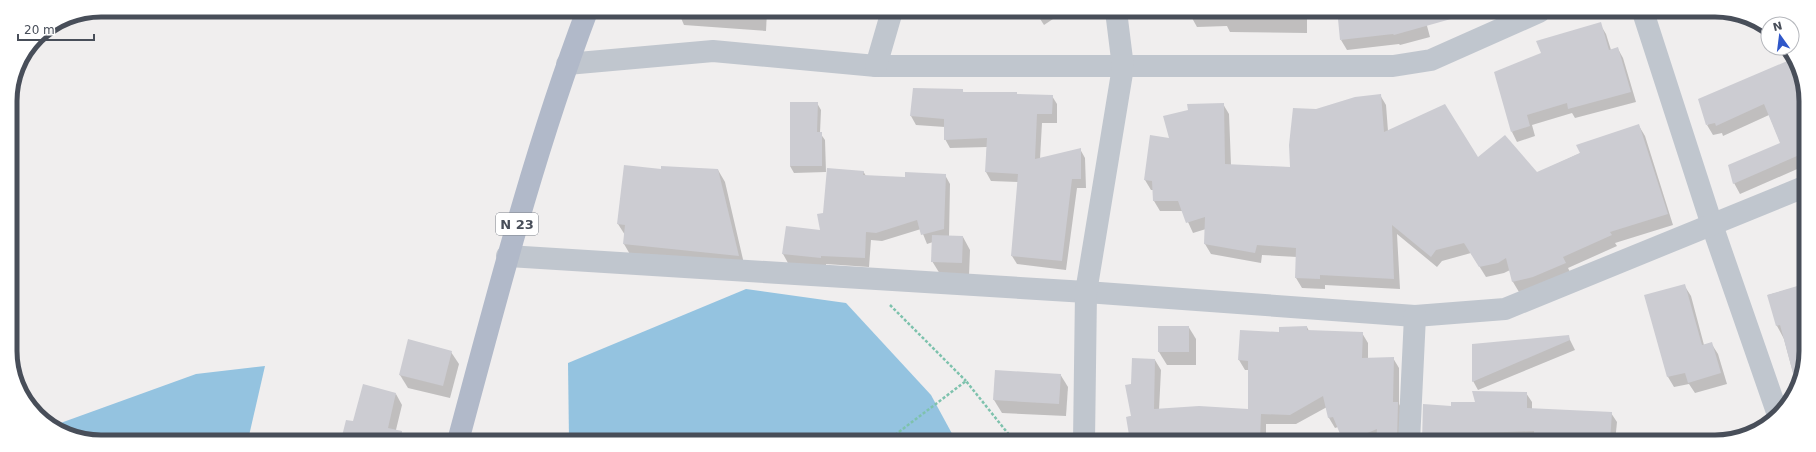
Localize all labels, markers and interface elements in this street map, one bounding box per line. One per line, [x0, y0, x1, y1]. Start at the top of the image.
scale bar [18, 16, 94, 42]
north arrow [1760, 16, 1800, 56]
text: N [1772, 19, 1784, 34]
text: 20 m [24, 23, 55, 37]
road number: N 23 [496, 213, 538, 235]

